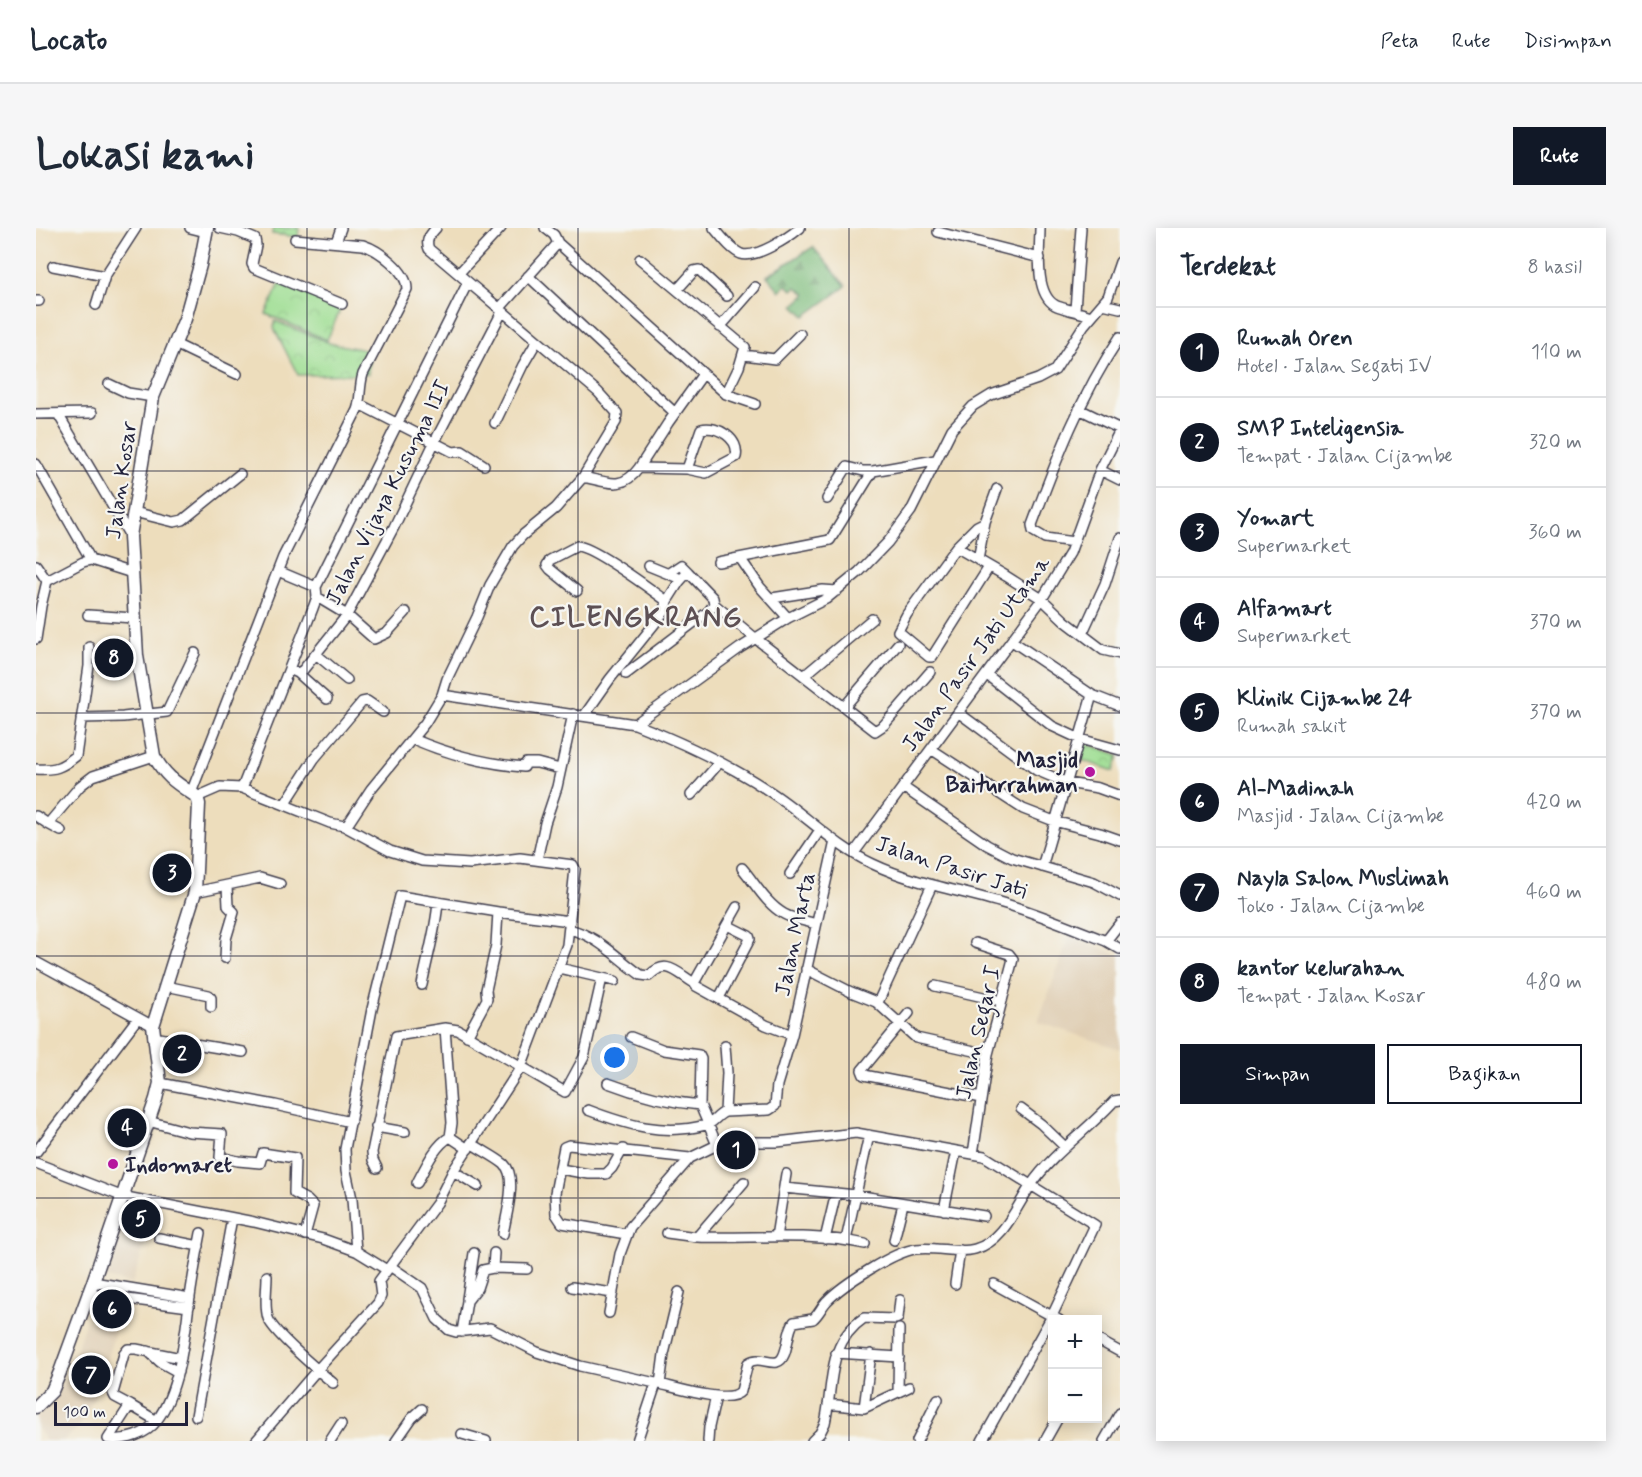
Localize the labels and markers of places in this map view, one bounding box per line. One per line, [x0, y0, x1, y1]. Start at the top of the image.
pin: 8 [94, 636, 134, 680]
place label: Masjid Baiturrahman [946, 747, 1078, 800]
marker: Masjid Baiturrahman [1083, 765, 1097, 779]
pin: 3 [152, 850, 192, 896]
pin: 2 [162, 1032, 202, 1076]
pin: 4 [108, 1106, 146, 1150]
pin: 1 [716, 1128, 756, 1172]
place label: Indomaret [125, 1152, 232, 1180]
marker: Indomaret [106, 1157, 120, 1171]
pin: 5 [122, 1196, 160, 1242]
pin: 6 [92, 1286, 132, 1332]
pin: 7 [72, 1352, 110, 1398]

